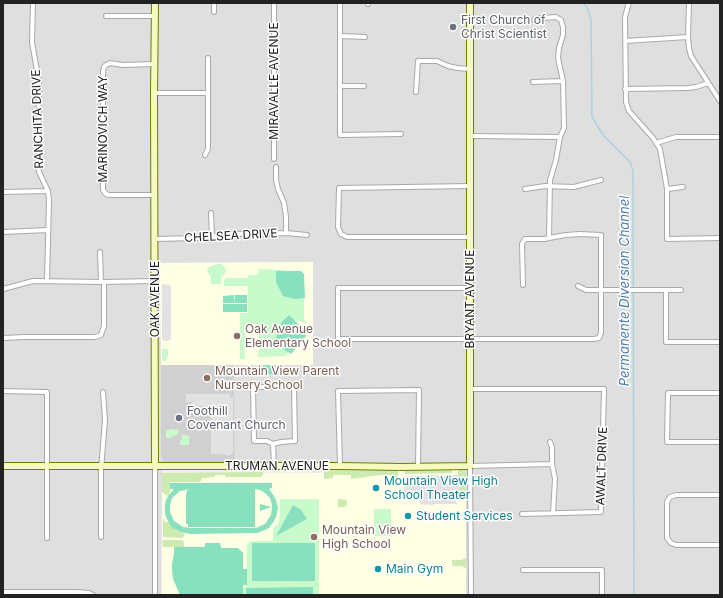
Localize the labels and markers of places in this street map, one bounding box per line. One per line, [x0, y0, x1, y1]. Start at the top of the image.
place label: First Church of Christ Scientist [461, 13, 547, 41]
marker: First Church of Christ Scientist [448, 22, 458, 32]
place label: Oak Avenue Elementary School [245, 322, 351, 350]
marker: Oak Avenue Elementary School [232, 331, 242, 341]
place label: Mountain View Parent Nursery School [215, 364, 339, 392]
marker: Mountain View Parent Nursery School [202, 373, 212, 383]
place label: Foothill Covenant Church [187, 404, 286, 432]
marker: Foothill Covenant Church [174, 413, 184, 423]
place label: Mountain View High School Theater [384, 474, 498, 502]
marker: Mountain View High School Theater [371, 483, 381, 493]
place label: Student Services [416, 509, 513, 523]
marker: Student Services [403, 511, 413, 521]
place label: Mountain View High School [322, 523, 406, 551]
marker: Mountain View High School [309, 532, 319, 542]
place label: Main Gym [386, 562, 443, 576]
marker: Main Gym [373, 564, 383, 574]

